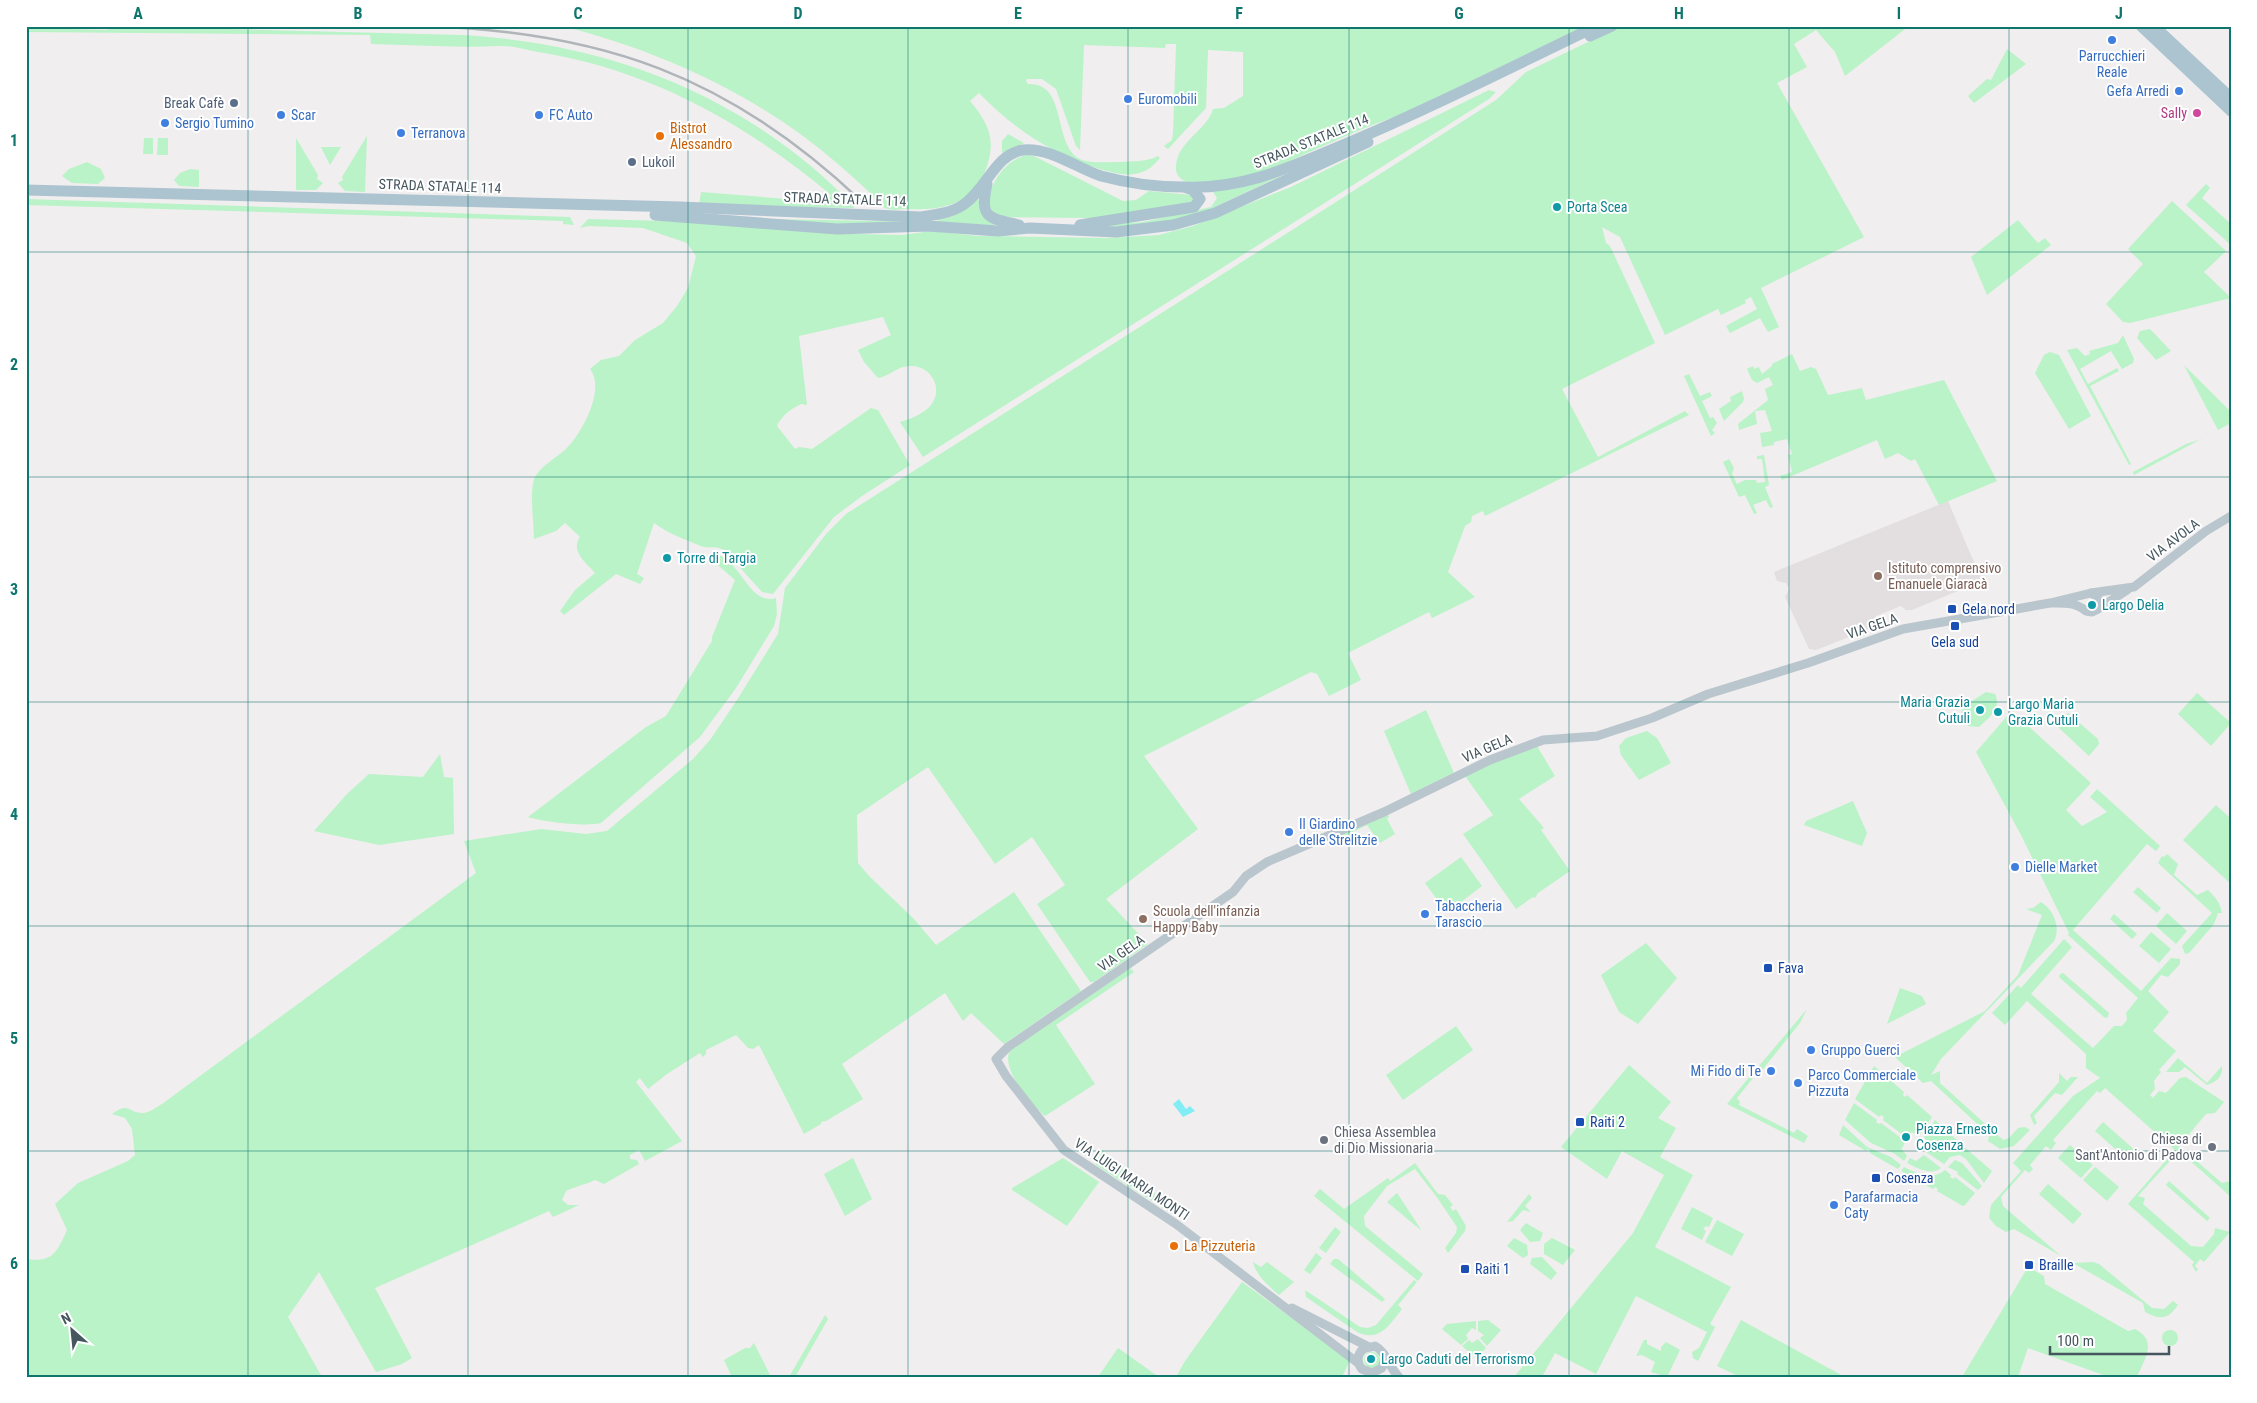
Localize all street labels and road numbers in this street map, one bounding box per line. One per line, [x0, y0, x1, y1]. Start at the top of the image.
street label: STRADA STATALE 114 [1251, 111, 1371, 171]
street label: STRADA STATALE 114 [378, 176, 502, 196]
street label: STRADA STATALE 114 [783, 189, 907, 209]
street label: VIA AVOLA [2144, 515, 2202, 565]
street label: VIA GELA [1844, 610, 1900, 642]
street label: VIA GELA [1460, 730, 1514, 766]
street label: VIA GELA [1095, 931, 1147, 975]
street label: VIA LUIGI MARIA MONTI [1072, 1135, 1192, 1223]

